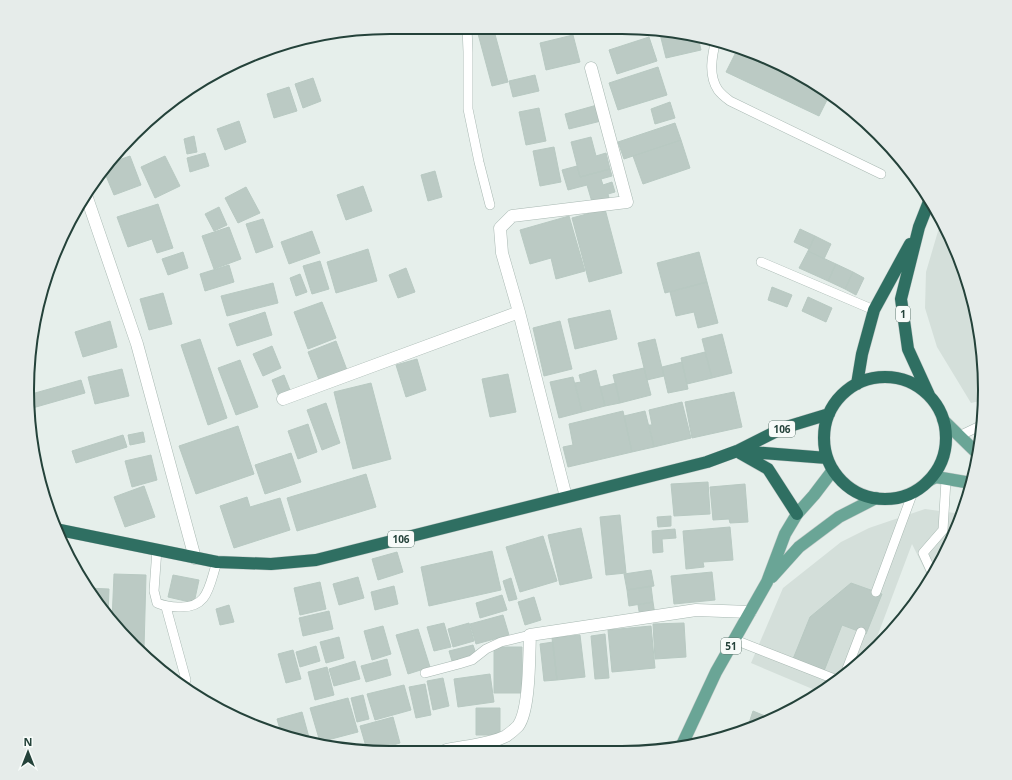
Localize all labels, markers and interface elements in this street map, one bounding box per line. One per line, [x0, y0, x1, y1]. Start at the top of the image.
road number: 1 [896, 306, 910, 322]
road number: 106 [769, 421, 795, 437]
road number: 106 [388, 531, 414, 547]
road number: 51 [721, 638, 741, 654]
north arrow [8, 732, 48, 772]
text: N [24, 734, 32, 749]

